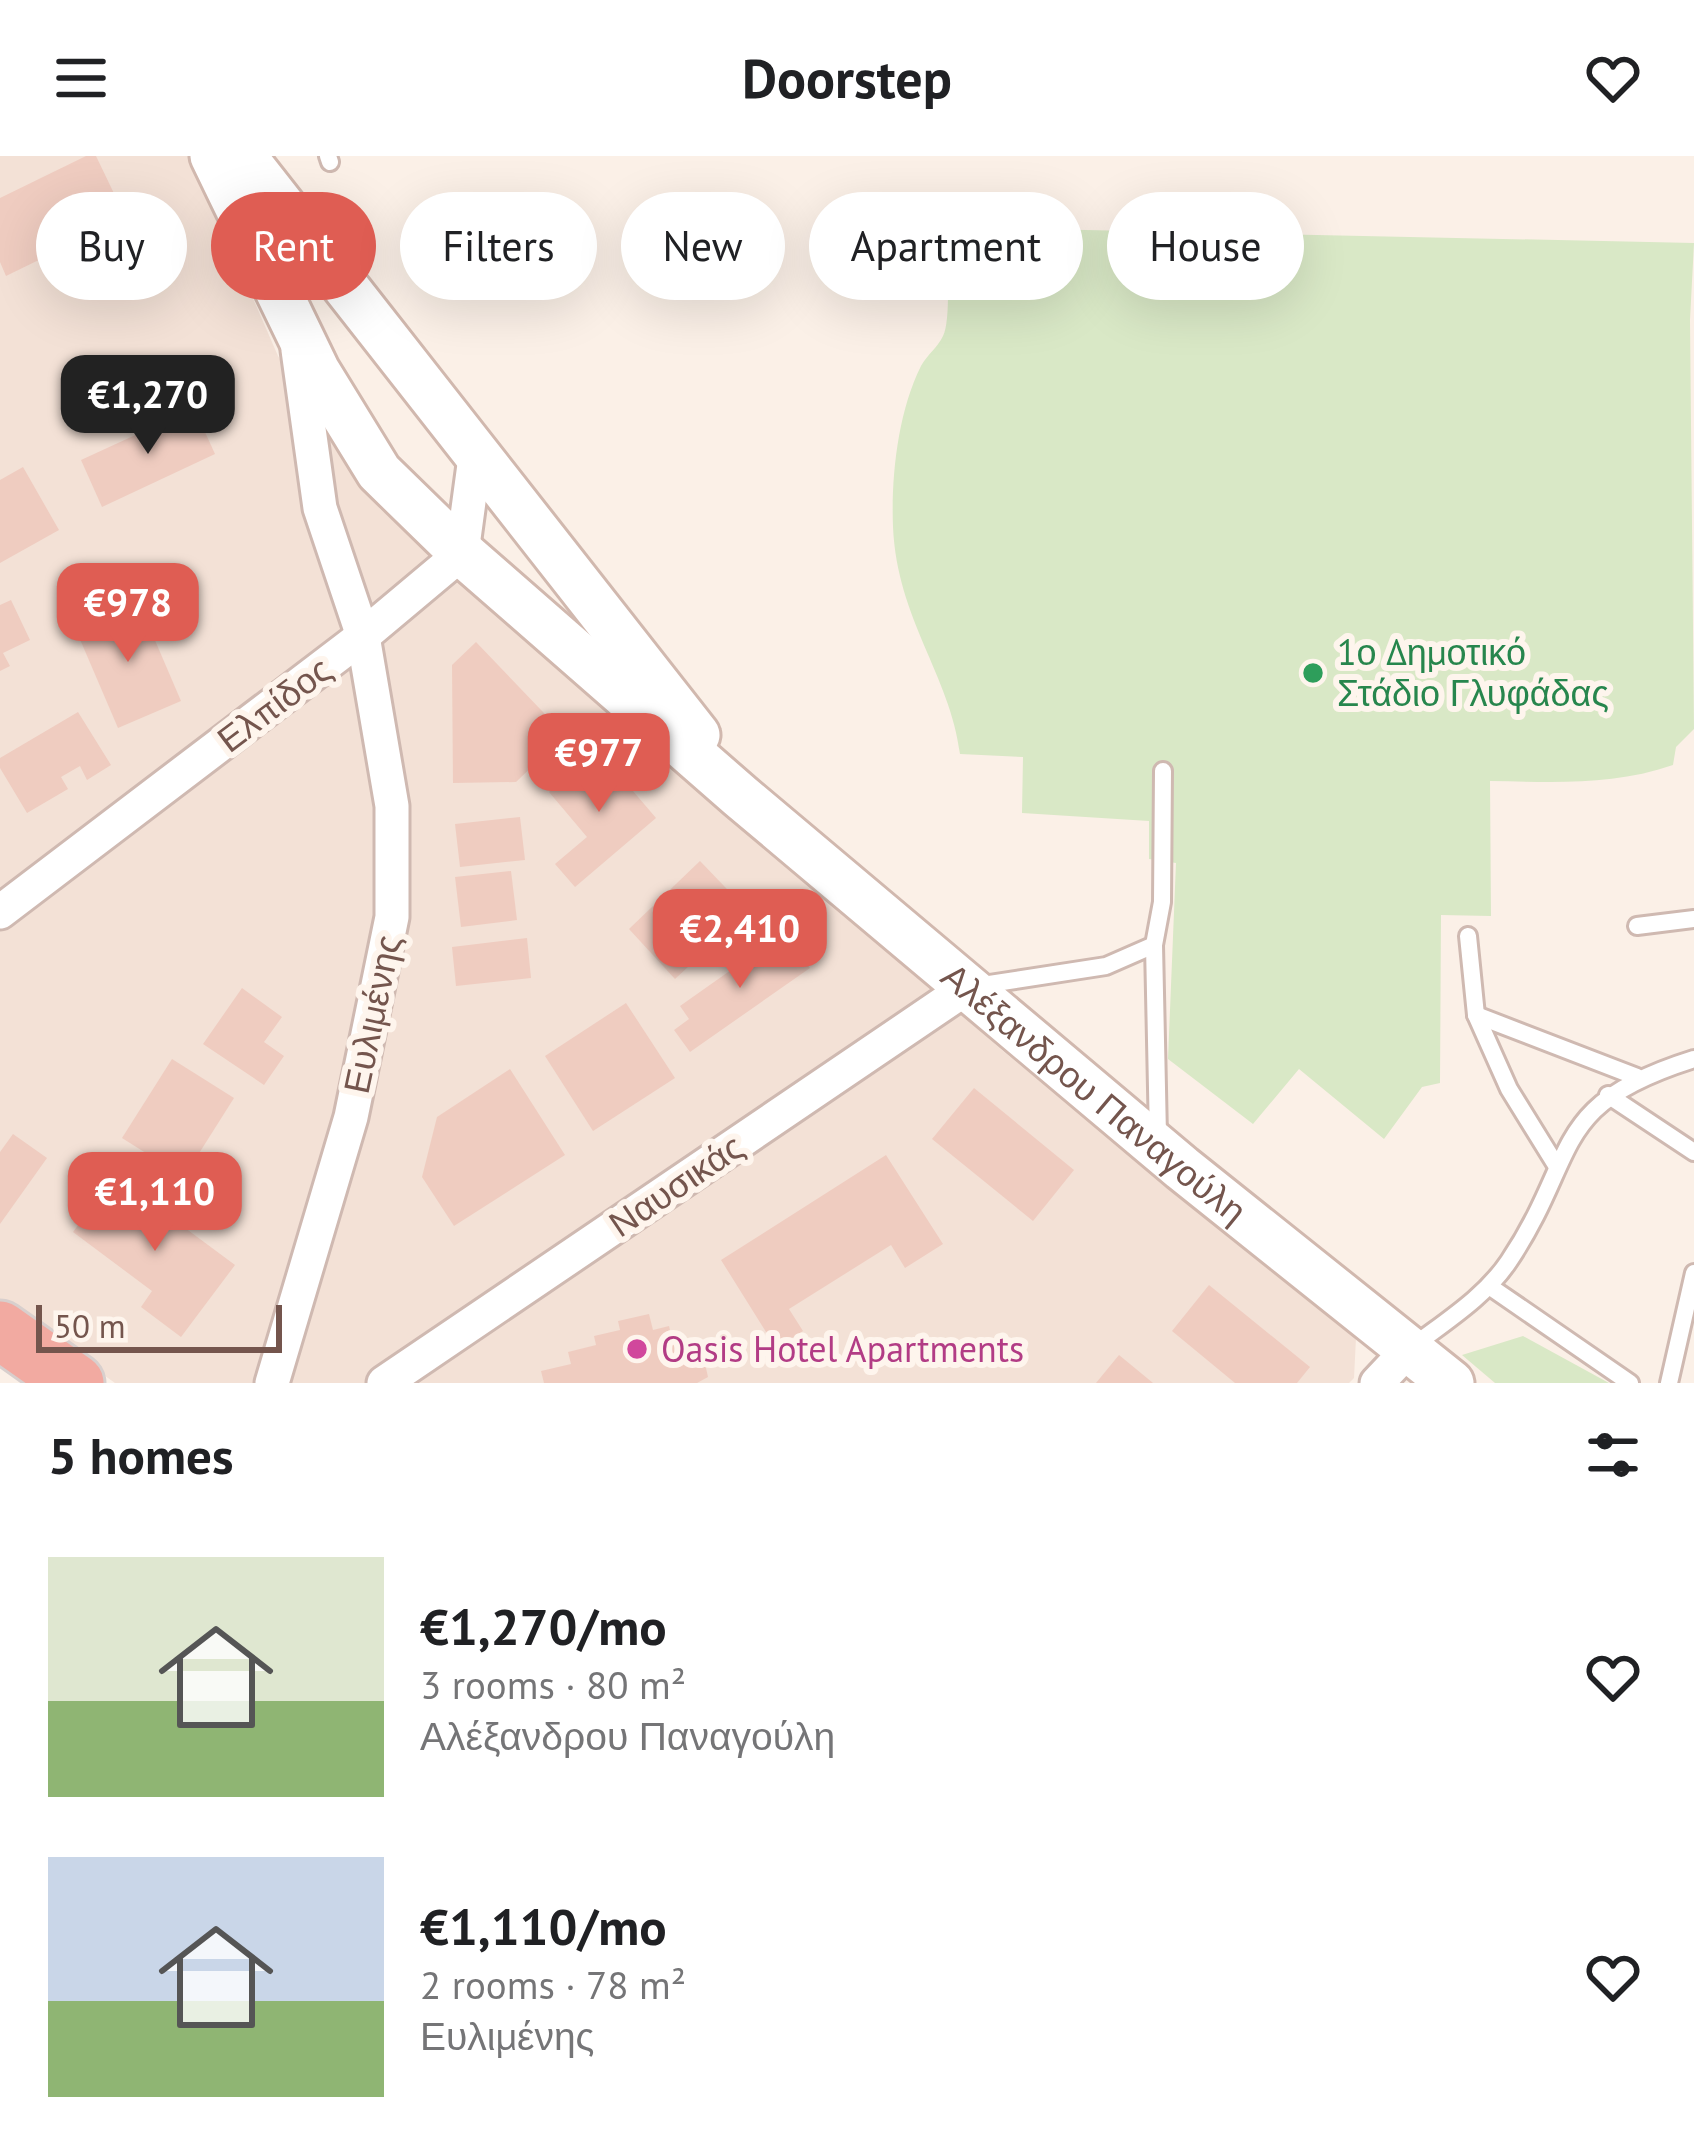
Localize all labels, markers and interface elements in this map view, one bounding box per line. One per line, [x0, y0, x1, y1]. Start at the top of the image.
text: Doorstep [742, 43, 952, 113]
icon: menu [48, 45, 114, 111]
icon: heart [1580, 45, 1646, 111]
chip: Buy [36, 192, 187, 300]
chip: Rent [211, 192, 376, 300]
chip: Filters [400, 192, 597, 300]
chip: New [621, 192, 785, 300]
chip: Apartment [809, 192, 1083, 300]
chip: House [1107, 192, 1304, 300]
pin: €1,270 [50, 355, 246, 457]
text: €1,270 [88, 368, 208, 419]
pin: €978 [57, 563, 199, 665]
text: €978 [84, 576, 172, 627]
place label: 1ο Δημοτικό Στάδιο Γλυφάδας [1337, 628, 1609, 716]
street label: Ελπίδος [207, 645, 340, 762]
marker: 1ο Δημοτικό Στάδιο Γλυφάδας [1300, 660, 1326, 686]
pin: €977 [528, 713, 670, 815]
text: €977 [555, 726, 643, 777]
pin: €2,410 [642, 889, 838, 991]
text: €2,410 [680, 902, 800, 953]
street label: Ευλιμένης [332, 930, 411, 1098]
street label: Αλέξανδρου Παναγούλη [932, 952, 1257, 1234]
street label: Ναυσικάς [599, 1122, 752, 1247]
pin: €1,110 [57, 1152, 253, 1254]
text: €1,110 [95, 1165, 215, 1216]
scale bar [36, 1299, 282, 1352]
text: 50 m [54, 1304, 126, 1347]
place label: Oasis Hotel Apartments [661, 1325, 1024, 1372]
marker: Oasis Hotel Apartments [624, 1336, 650, 1362]
text: 5 homes [48, 1422, 234, 1488]
icon: filters [1580, 1422, 1646, 1488]
text: €1,270/mo [420, 1593, 667, 1659]
icon: home [144, 1605, 288, 1749]
icon: heart [1580, 1644, 1646, 1710]
text: 3 rooms · 80 m² [420, 1659, 686, 1710]
text: Αλέξανδρου Παναγούλη [420, 1710, 835, 1761]
text: €1,110/mo [420, 1893, 667, 1959]
icon: home [144, 1905, 288, 2049]
icon: heart [1580, 1944, 1646, 2010]
text: 2 rooms · 78 m² [420, 1959, 686, 2010]
text: Ευλιμένης [420, 2010, 594, 2061]

